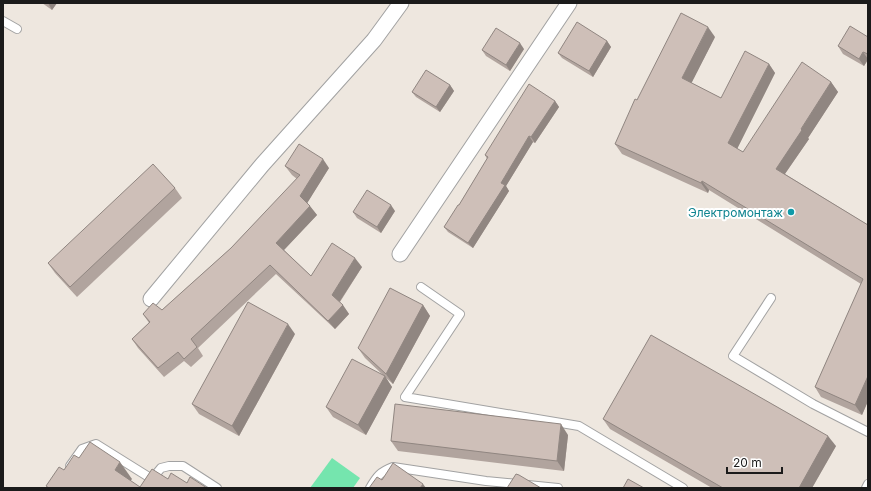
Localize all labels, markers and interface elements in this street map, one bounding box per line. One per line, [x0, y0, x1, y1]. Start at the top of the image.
place label: Электромонтаж [688, 205, 783, 220]
marker: Электромонтаж [786, 207, 796, 217]
scale bar [727, 449, 782, 475]
text: 20 m [733, 455, 762, 470]

